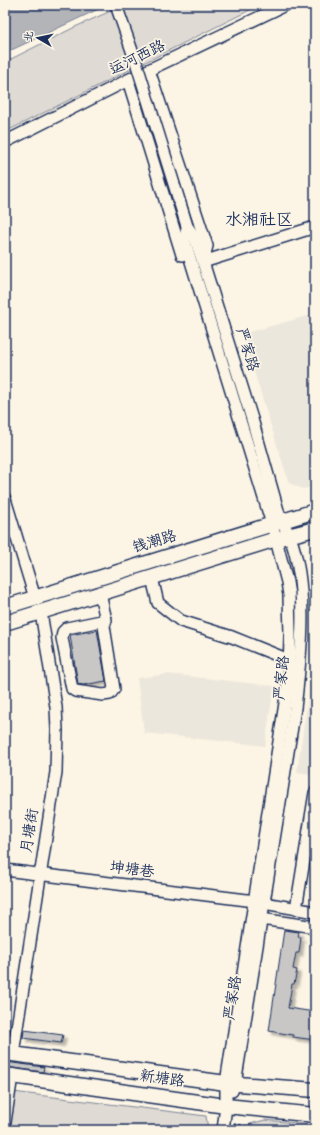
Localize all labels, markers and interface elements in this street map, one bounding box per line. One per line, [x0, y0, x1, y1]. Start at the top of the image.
north arrow [18, 18, 58, 58]
text: 北 [23, 30, 37, 43]
street label: 运河西路 [107, 38, 169, 80]
district label: 水湘社区 [225, 211, 293, 232]
street label: 严家路 [231, 326, 261, 374]
street label: 钱潮路 [131, 528, 179, 558]
street label: 严家路 [272, 655, 294, 701]
street label: 月塘街 [19, 807, 43, 855]
street label: 坤塘巷 [109, 859, 155, 883]
street label: 严家路 [222, 974, 246, 1022]
street label: 新塘路 [138, 1068, 186, 1092]

